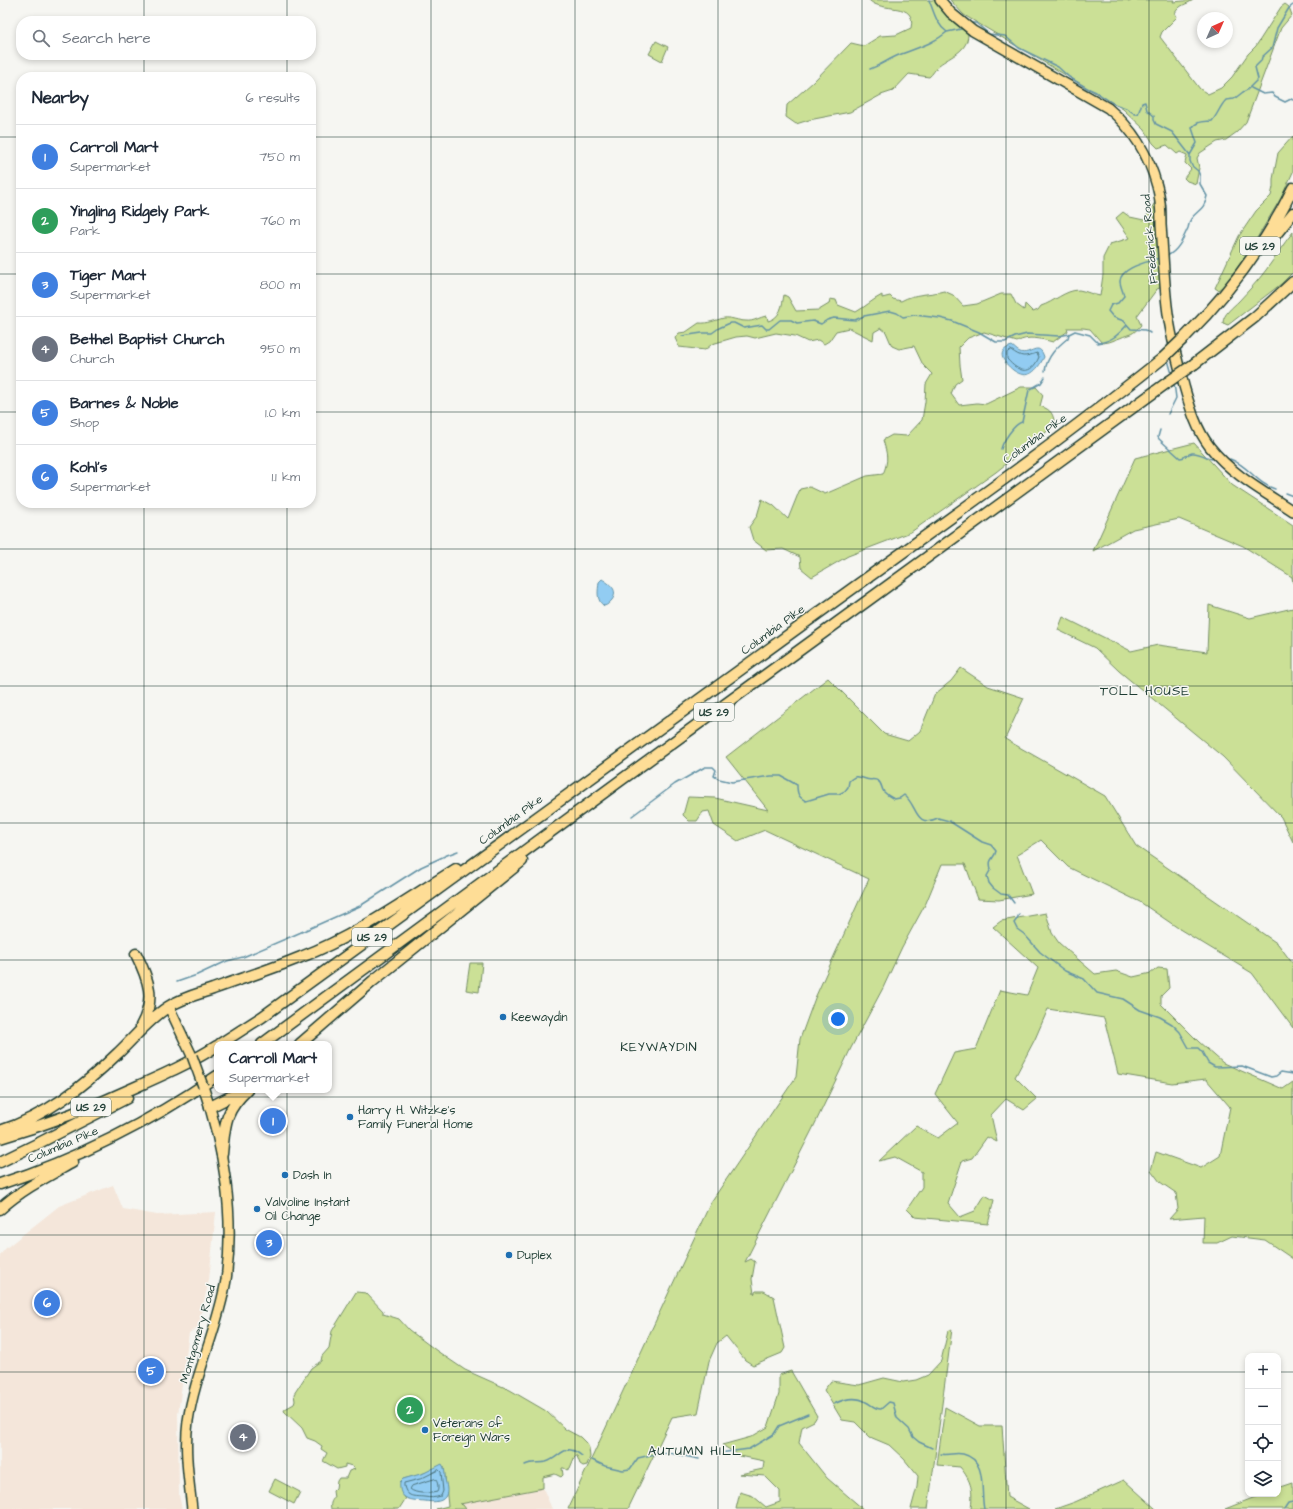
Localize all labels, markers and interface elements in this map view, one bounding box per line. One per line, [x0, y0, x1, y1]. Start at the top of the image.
north arrow [1197, 12, 1233, 48]
search box [16, 16, 316, 60]
icon: search [30, 27, 52, 49]
text: Search here [62, 28, 151, 49]
text: Nearby [32, 86, 89, 110]
text: 6 results [245, 89, 300, 107]
text: Carroll Mart [70, 137, 158, 158]
text: 1 [44, 148, 46, 166]
text: 750 m [259, 148, 300, 166]
text: Supermarket [70, 158, 151, 176]
street label: Frederick Road [1138, 194, 1162, 284]
text: Yingling Ridgely Park [70, 201, 209, 222]
text: 2 [41, 212, 49, 230]
text: 760 m [260, 212, 300, 230]
text: Park [70, 222, 100, 240]
road number: US 29 [1240, 237, 1280, 255]
text: Tiger Mart [70, 265, 146, 286]
text: 3 [42, 276, 48, 294]
text: 800 m [260, 276, 300, 294]
text: Supermarket [70, 286, 151, 304]
text: Bethel Baptist Church [70, 329, 224, 350]
text: 4 [41, 340, 49, 358]
text: 950 m [260, 340, 300, 358]
text: Church [70, 350, 114, 368]
text: Barnes & Noble [70, 393, 179, 414]
text: 5 [40, 404, 50, 422]
text: 1.0 km [265, 404, 300, 422]
street label: Columbia Pike [1000, 410, 1071, 468]
text: Shop [70, 414, 99, 432]
text: Kohl's [70, 457, 107, 478]
text: 6 [41, 468, 49, 486]
text: 1.1 km [272, 468, 300, 486]
text: Supermarket [70, 478, 151, 496]
street label: Columbia Pike [738, 601, 809, 659]
district label: TOLL HOUSE [1100, 682, 1190, 700]
road number: US 29 [694, 703, 734, 721]
street label: Columbia Pike [476, 791, 547, 849]
road number: US 29 [352, 928, 392, 946]
place label: Keewaydin [511, 1009, 568, 1027]
your location [828, 1009, 848, 1029]
marker: Keewaydin [498, 1012, 508, 1022]
district label: KEYWAYDIN [620, 1038, 698, 1056]
popup [214, 1041, 332, 1093]
text: Carroll Mart [229, 1048, 317, 1069]
text: Supermarket [229, 1069, 309, 1087]
road number: US 29 [71, 1098, 111, 1116]
place label: Harry H. Witzke's Family Funeral Home [358, 1102, 474, 1134]
pin: 1 [260, 1106, 286, 1136]
marker: Harry H. Witzke's Family Funeral Home [345, 1112, 355, 1122]
street label: Columbia Pike [25, 1122, 101, 1168]
place label: Dash In [293, 1167, 331, 1184]
marker: Dash In [280, 1170, 290, 1180]
place label: Valvoline Instant Oil Change [265, 1194, 350, 1226]
marker: Valvoline Instant Oil Change [252, 1204, 262, 1214]
pin: 3 [256, 1228, 282, 1258]
place label: Duplex [517, 1247, 552, 1264]
marker: Duplex [504, 1250, 514, 1260]
street label: Montgomery Road [176, 1283, 221, 1386]
pin: 6 [34, 1288, 60, 1318]
map controls [1245, 1353, 1281, 1497]
button: + [1245, 1353, 1281, 1389]
pin: 5 [138, 1356, 164, 1386]
button: − [1245, 1389, 1281, 1425]
pin: 2 [397, 1395, 423, 1425]
place label: Veterans of Foreign Wars [433, 1415, 510, 1447]
pin: 4 [230, 1422, 256, 1452]
marker: Veterans of Foreign Wars [420, 1425, 430, 1435]
button: locate [1245, 1425, 1281, 1461]
district label: AUTUMN HILL [648, 1442, 742, 1460]
button: layers [1245, 1461, 1281, 1497]

